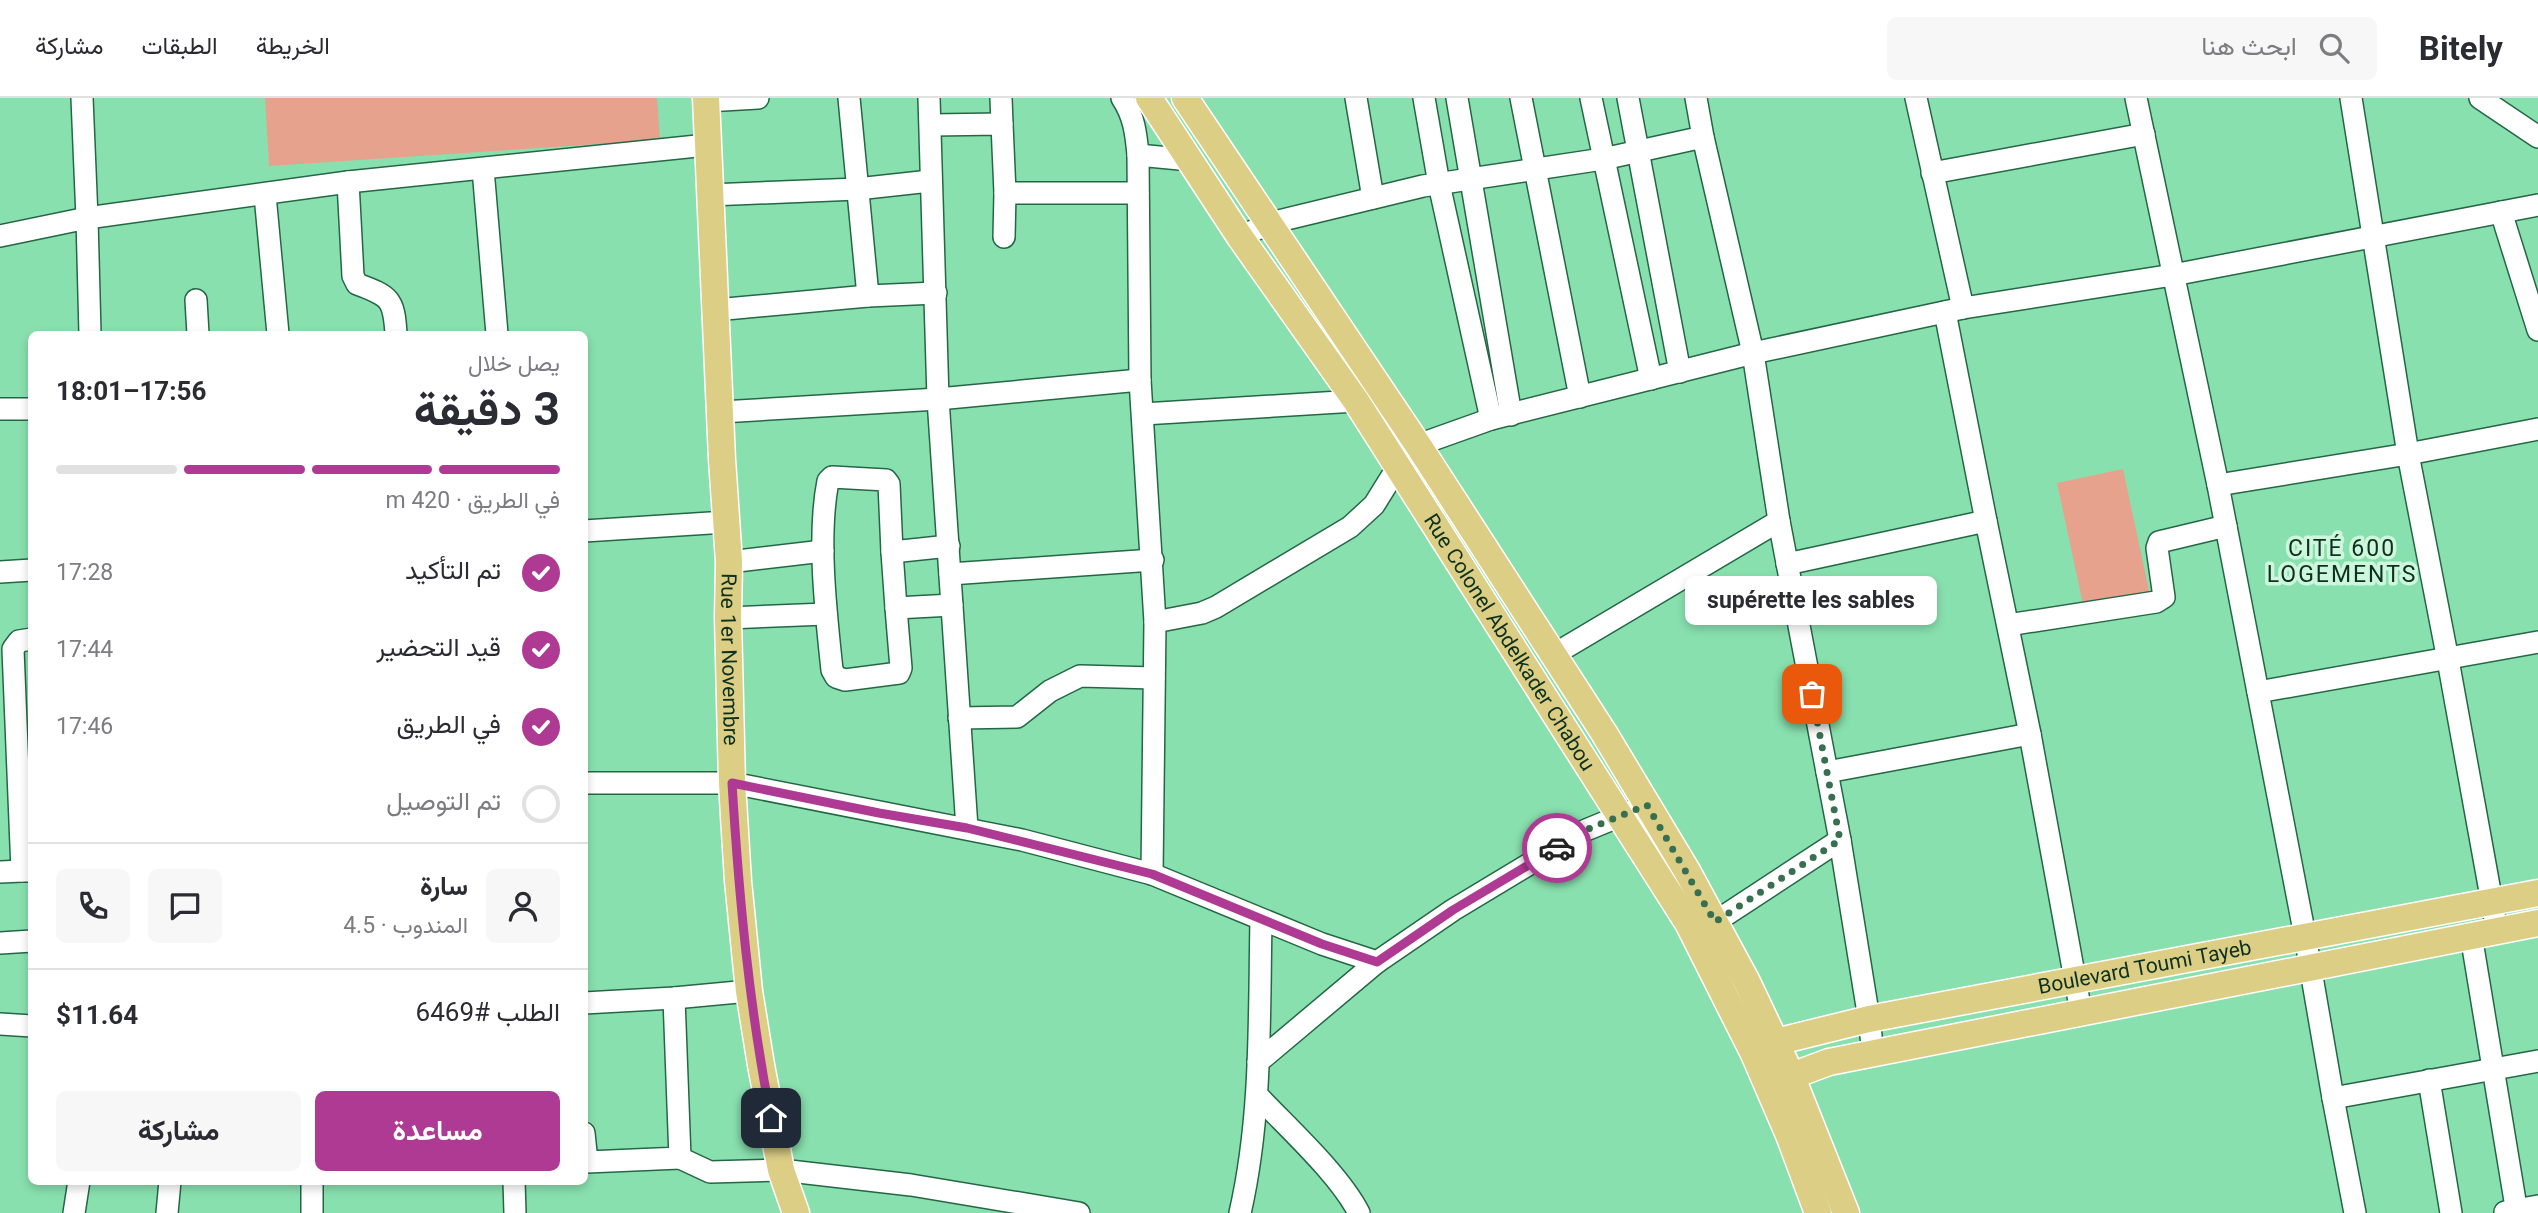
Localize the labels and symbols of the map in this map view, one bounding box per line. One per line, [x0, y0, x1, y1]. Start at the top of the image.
street label: Rue Colonel Abdelkader Chabou [1419, 509, 1600, 775]
district label: CITÉ 600 LOGEMENTS [2267, 534, 2417, 588]
street label: Rue 1er Novembre [716, 573, 743, 746]
callout: supérette les sables [1686, 575, 1938, 624]
pin [1782, 664, 1842, 724]
courier [1522, 813, 1592, 883]
street label: Boulevard Toumi Tayeb [2036, 935, 2253, 999]
pin [741, 1088, 801, 1148]

